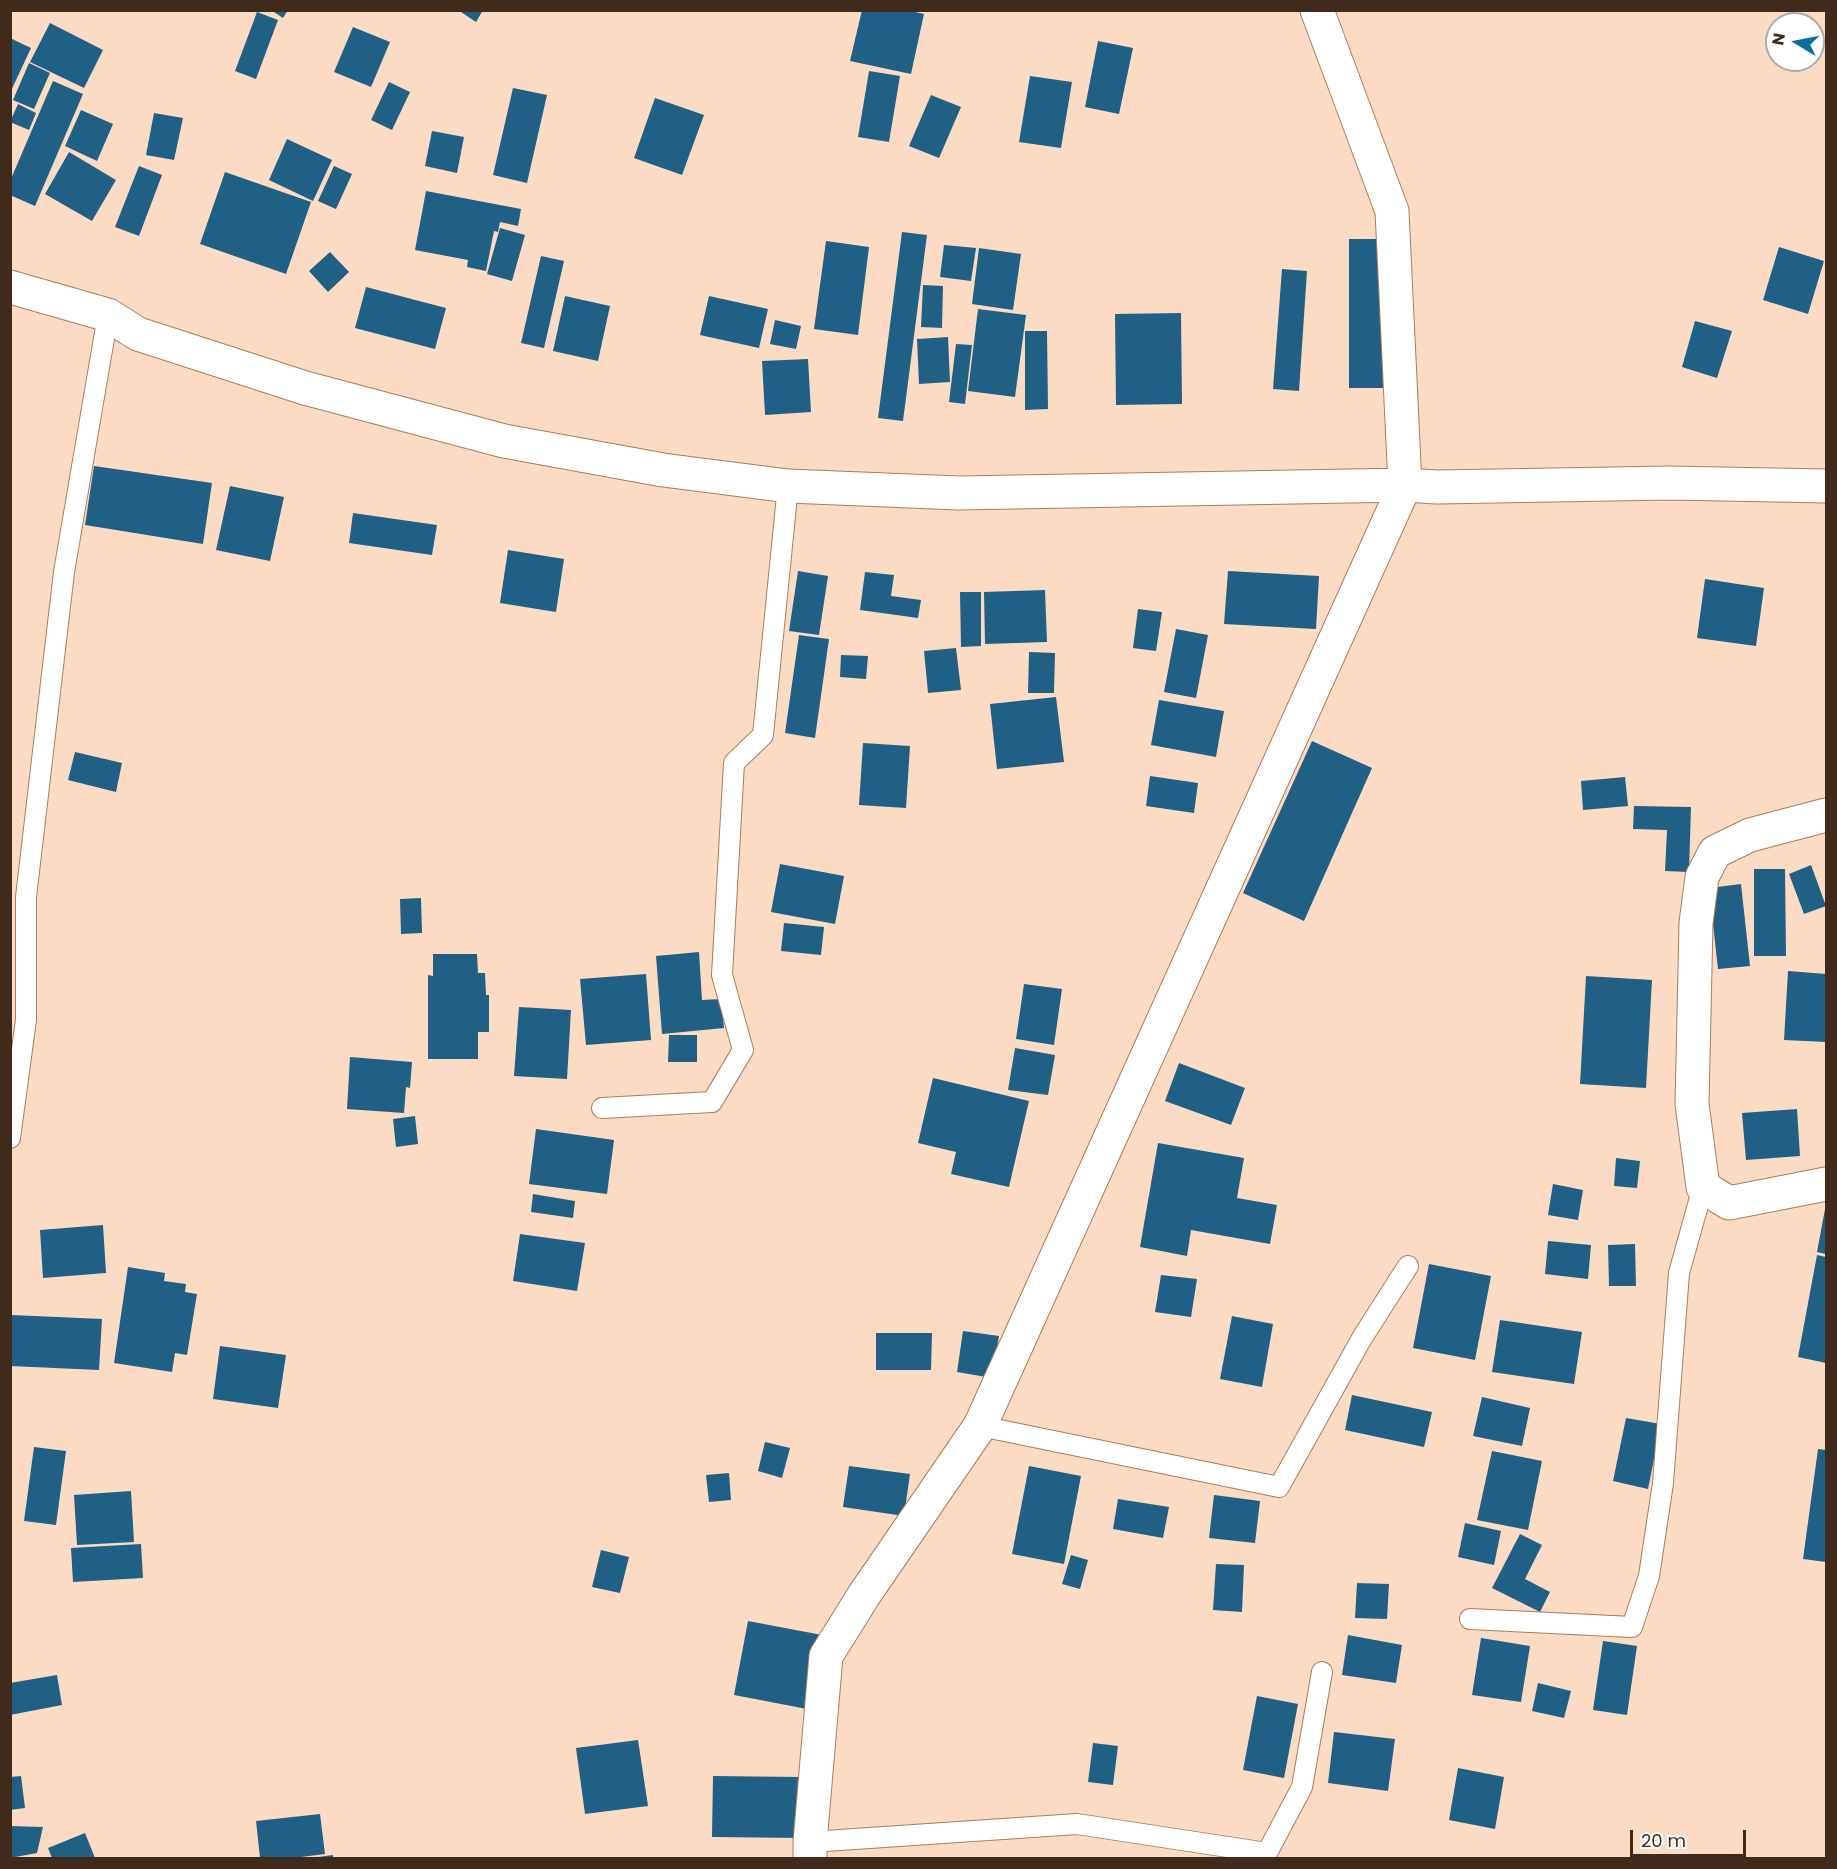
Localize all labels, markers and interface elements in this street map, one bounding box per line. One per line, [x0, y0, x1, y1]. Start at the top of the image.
north arrow [1765, 12, 1825, 72]
text: N [1766, 31, 1791, 47]
scale bar [1633, 1818, 1748, 1856]
text: 20 m [1641, 1828, 1686, 1853]

